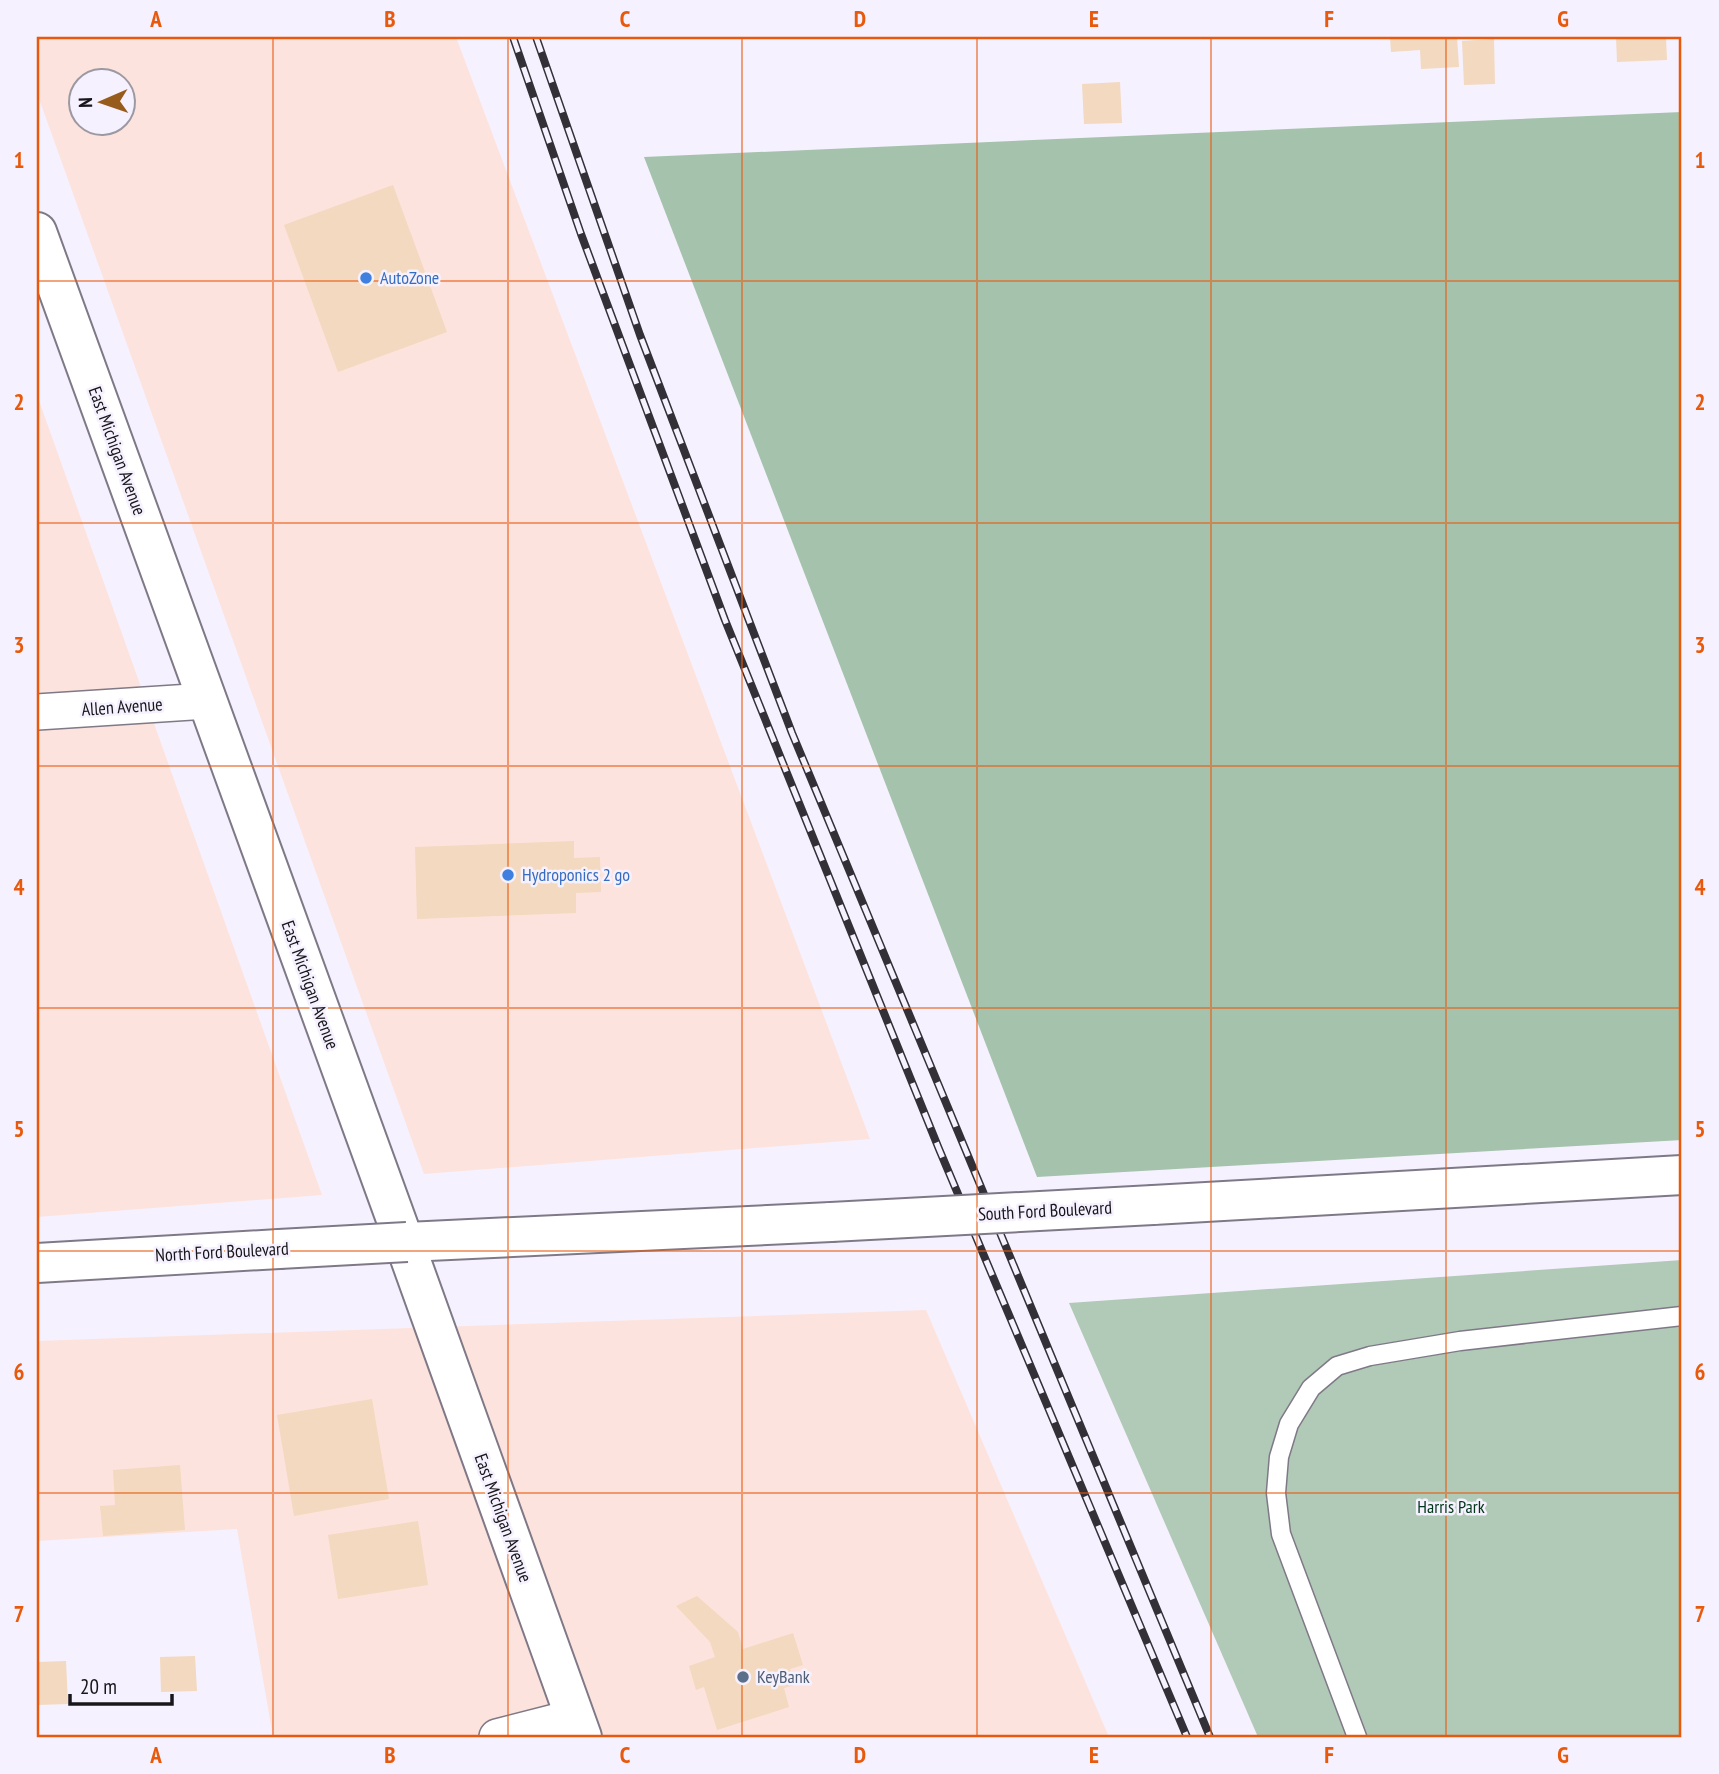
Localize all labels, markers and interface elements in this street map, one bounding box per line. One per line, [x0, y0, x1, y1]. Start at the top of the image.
text: A [149, 4, 162, 33]
text: B [384, 4, 396, 33]
text: C [620, 4, 631, 33]
text: D [854, 4, 866, 33]
text: E [1089, 4, 1099, 33]
text: F [1324, 4, 1334, 33]
text: G [1557, 4, 1569, 33]
north arrow [66, 66, 136, 136]
text: N [73, 97, 97, 108]
text: 1 [14, 145, 25, 174]
text: 1 [1695, 145, 1706, 174]
place label: AutoZone [380, 266, 439, 289]
marker: AutoZone [358, 270, 374, 286]
street label: East Michigan Avenue [84, 383, 151, 518]
text: 2 [14, 387, 25, 416]
text: 2 [1695, 387, 1706, 416]
text: 3 [14, 630, 25, 659]
text: 3 [1695, 630, 1706, 659]
street label: Allen Avenue [81, 692, 163, 721]
place label: Hydroponics 2 go [522, 863, 630, 886]
marker: Hydroponics 2 go [500, 867, 516, 883]
text: 4 [14, 872, 25, 901]
text: 4 [1695, 872, 1706, 901]
street label: East Michigan Avenue [277, 917, 344, 1052]
text: 5 [14, 1114, 25, 1143]
text: 5 [1695, 1114, 1706, 1143]
street label: South Ford Boulevard [977, 1196, 1112, 1225]
street label: North Ford Boulevard [155, 1237, 289, 1266]
text: 6 [14, 1357, 25, 1386]
text: 6 [1695, 1357, 1706, 1386]
street label: East Michigan Avenue [470, 1450, 537, 1585]
park label: Harris Park [1417, 1495, 1485, 1518]
text: 7 [14, 1599, 25, 1628]
text: 7 [1695, 1599, 1706, 1628]
scale bar [70, 1662, 172, 1706]
place label: KeyBank [757, 1665, 810, 1688]
marker: KeyBank [735, 1669, 751, 1685]
text: 20 m [80, 1673, 117, 1700]
text: A [149, 1740, 162, 1769]
text: B [384, 1740, 396, 1769]
text: C [620, 1740, 631, 1769]
text: D [854, 1740, 866, 1769]
text: E [1089, 1740, 1099, 1769]
text: F [1324, 1740, 1334, 1769]
text: G [1557, 1740, 1569, 1769]

